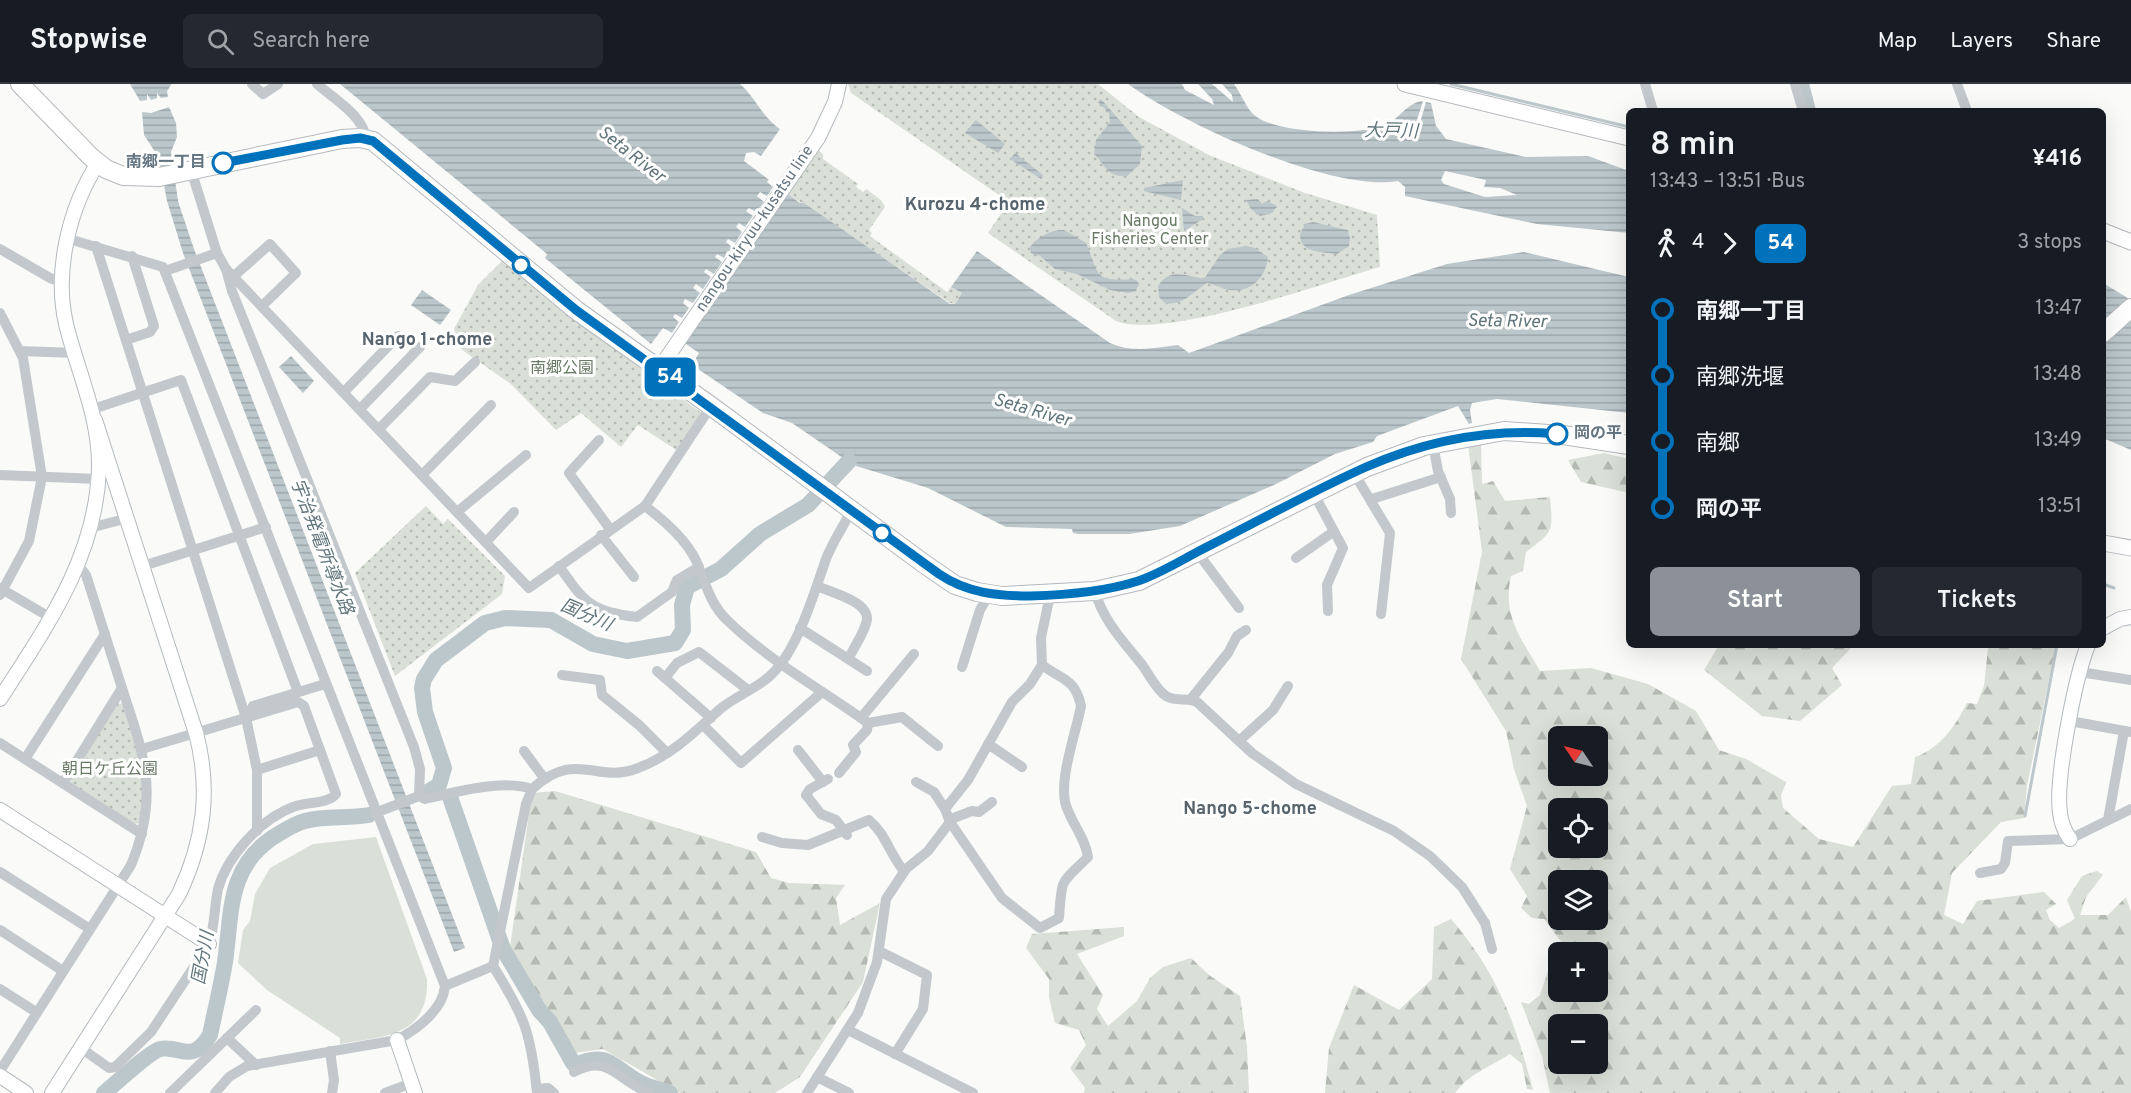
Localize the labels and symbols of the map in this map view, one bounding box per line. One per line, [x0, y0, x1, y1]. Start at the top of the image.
water label: 大戸川 [1364, 120, 1420, 144]
water label: Seta River [593, 121, 671, 190]
street label: nangou-kiryuu-kusatsu line [692, 142, 818, 316]
marker: 南郷一丁目 [212, 152, 234, 174]
place label: 南郷一丁目 [126, 153, 206, 173]
district label: Kurozu 4-chome [905, 194, 1045, 217]
park label: Nangou Fisheries Center [1091, 212, 1209, 250]
unlabelled marker [512, 256, 530, 274]
water label: Seta River [1467, 310, 1549, 334]
district label: Nango 1-chome [362, 329, 492, 352]
line badge: 54 [643, 358, 697, 396]
park label: 南郷公園 [530, 359, 594, 379]
water label: Seta River [991, 389, 1075, 434]
marker: 岡の平 [1546, 423, 1568, 445]
place label: 岡の平 [1574, 424, 1622, 444]
water label: 宇治発電所導水路 [284, 476, 358, 620]
unlabelled marker [873, 524, 891, 542]
water label: 国分川 [557, 595, 617, 638]
north arrow [1548, 726, 1608, 786]
park label: 朝日ケ丘公園 [62, 760, 158, 780]
district label: Nango 5-chome [1183, 798, 1317, 821]
water label: 国分川 [188, 927, 220, 987]

